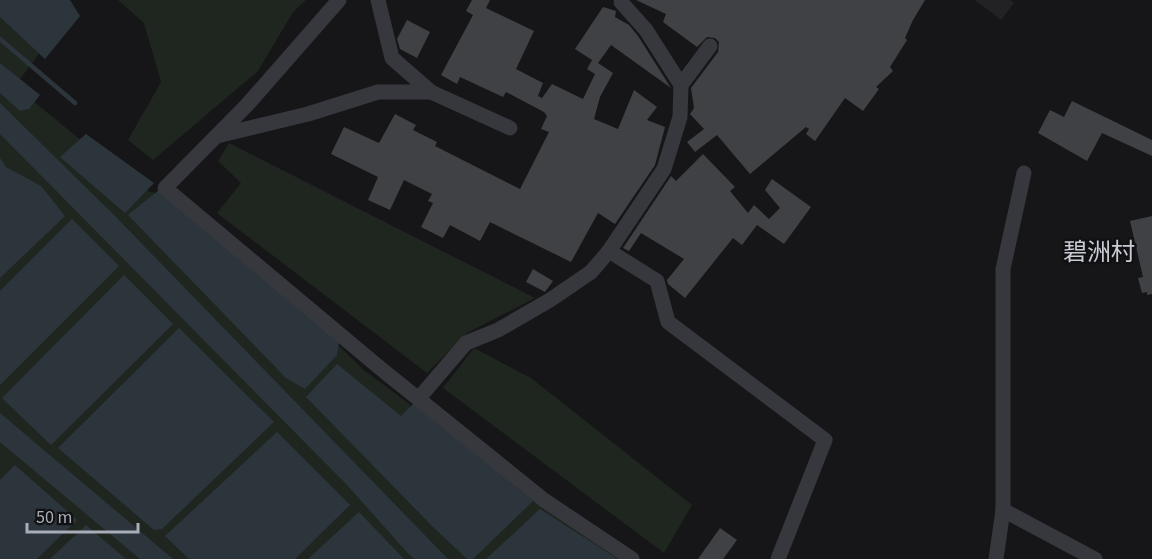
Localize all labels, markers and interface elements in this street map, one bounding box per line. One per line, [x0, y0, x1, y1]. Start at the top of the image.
district label: 碧洲村 [1063, 235, 1135, 270]
scale bar [27, 496, 138, 534]
text: 50 m [36, 505, 72, 530]

